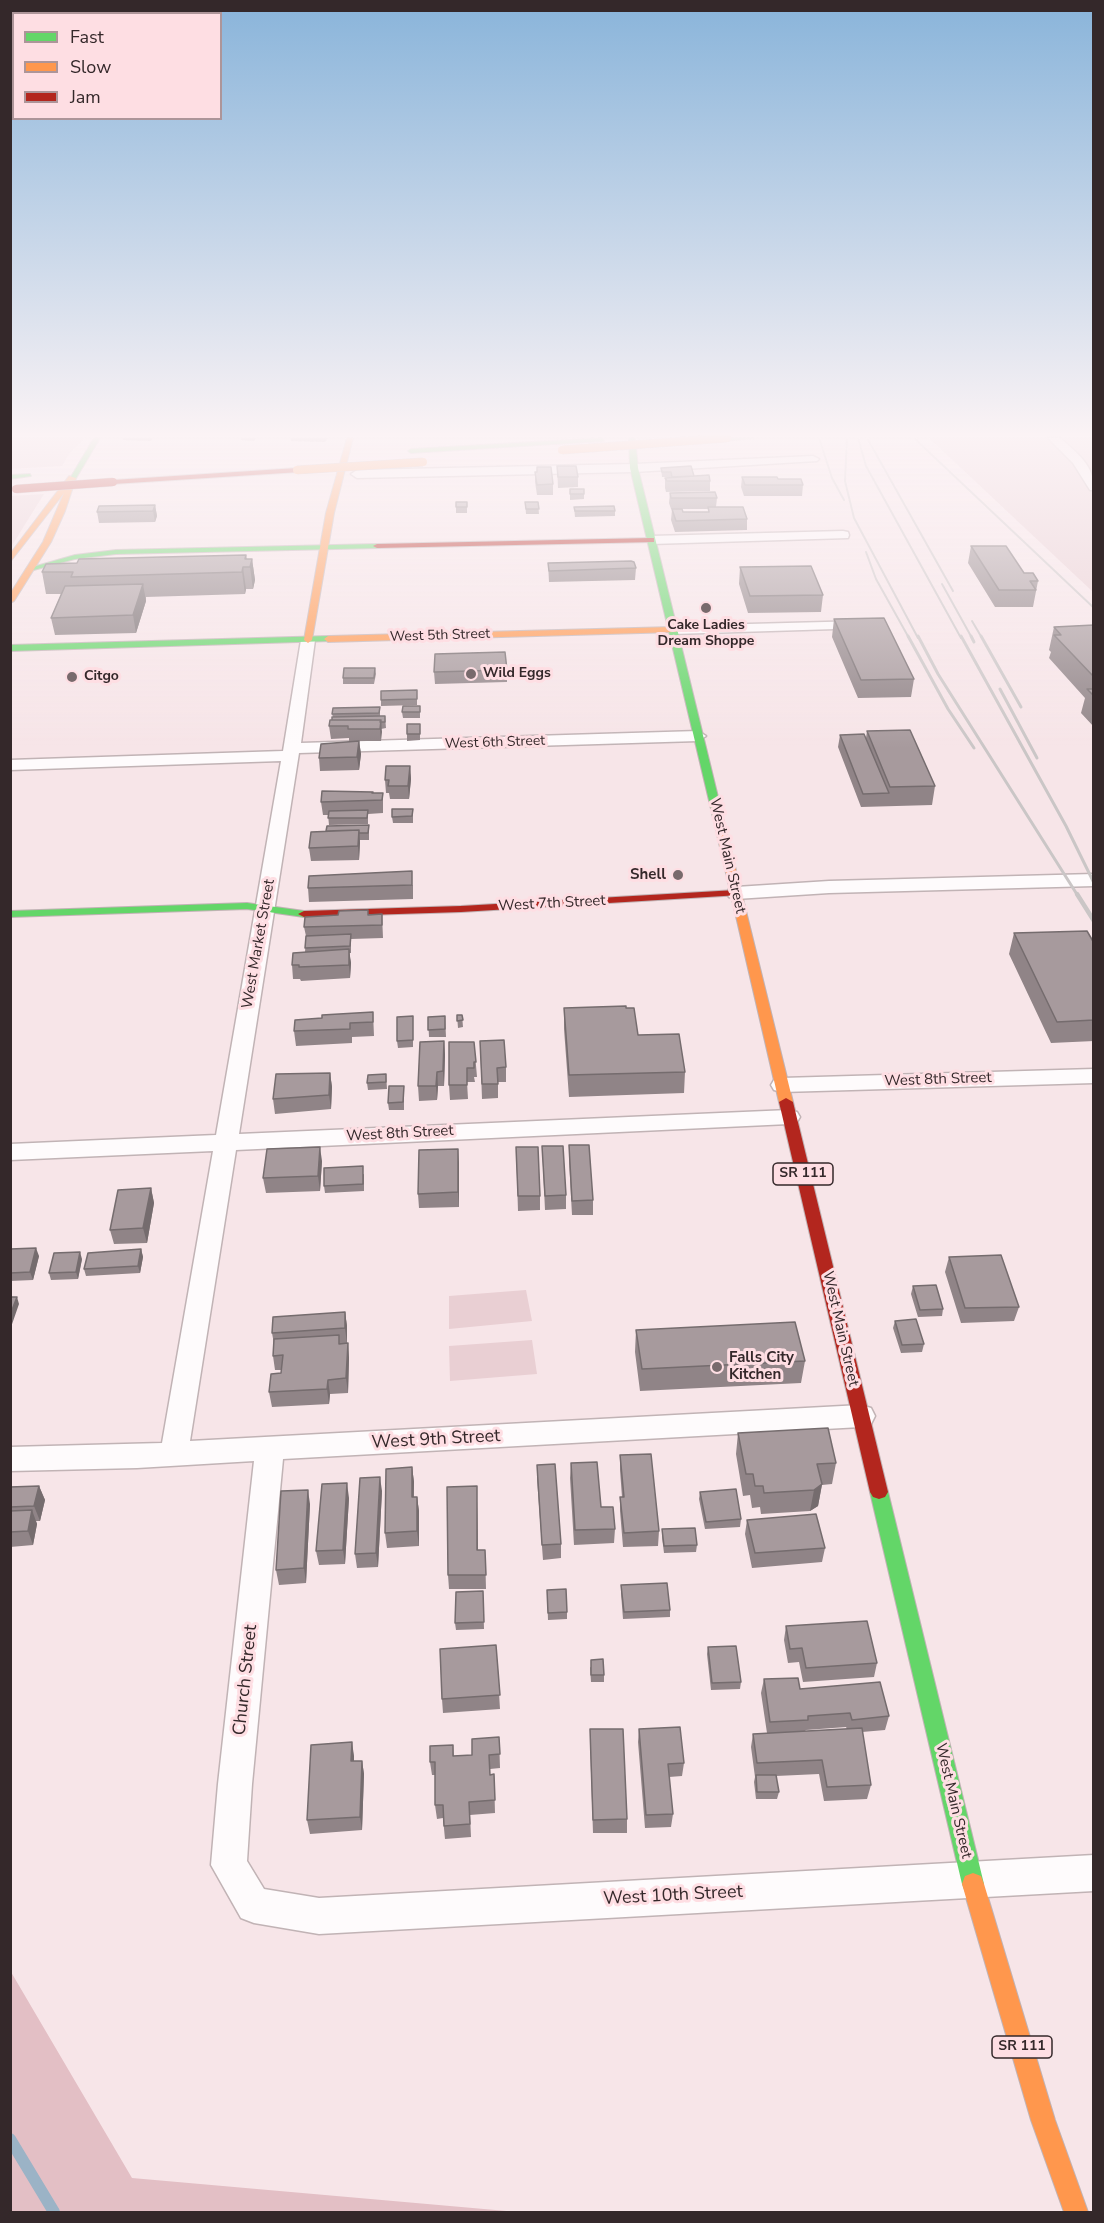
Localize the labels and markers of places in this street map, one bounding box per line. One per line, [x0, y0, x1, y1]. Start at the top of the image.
marker: Cake Ladies Dream Shoppe [699, 601, 713, 615]
place label: Cake Ladies Dream Shoppe [658, 618, 754, 650]
place label: Wild Eggs [483, 666, 551, 682]
marker: Wild Eggs [464, 667, 478, 681]
place label: Citgo [84, 669, 119, 685]
marker: Citgo [65, 670, 79, 684]
place label: Shell [630, 866, 666, 884]
marker: Shell [671, 868, 685, 882]
place label: Falls City Kitchen [729, 1349, 794, 1384]
marker: Falls City Kitchen [710, 1360, 724, 1374]

